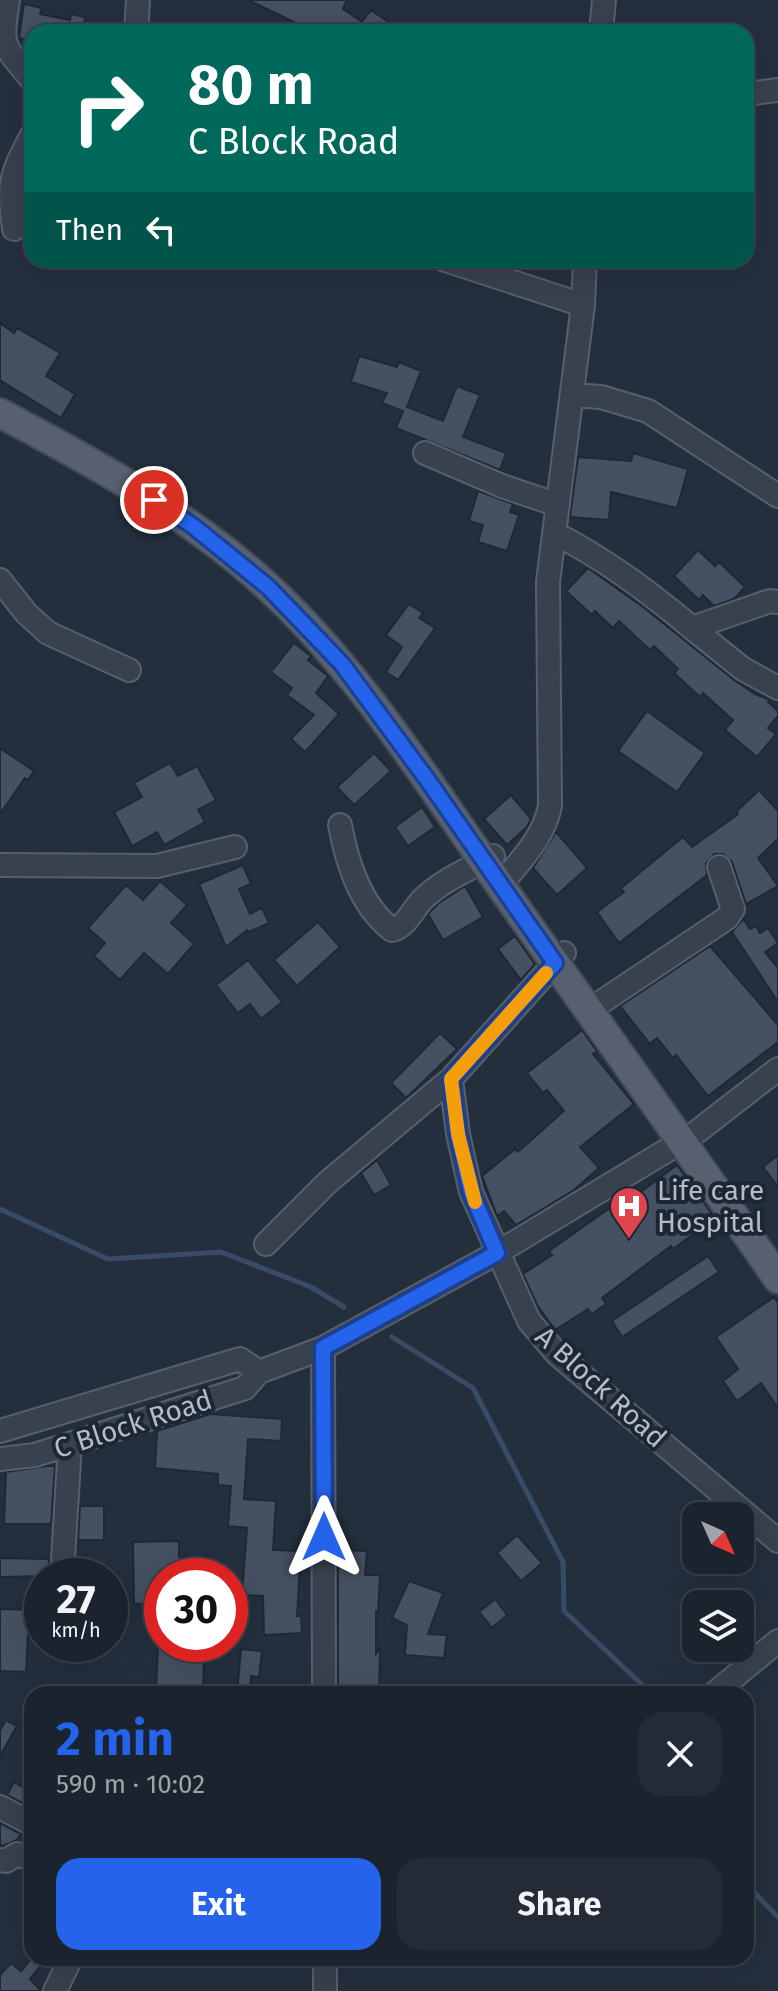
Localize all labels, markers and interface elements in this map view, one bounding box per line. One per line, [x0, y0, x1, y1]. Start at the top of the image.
text: 80 m [188, 52, 314, 119]
icon: right [56, 56, 160, 160]
text: C Block Road [188, 120, 399, 164]
icon: left [139, 208, 183, 252]
text: Then [56, 212, 123, 248]
pin [120, 466, 188, 534]
icon: arrive [132, 478, 176, 522]
place label: Life care Hospital [657, 1174, 764, 1239]
hospital icon: Life care Hospital [608, 1185, 650, 1240]
street label: A Block Road [529, 1320, 673, 1454]
street label: C Block Road [50, 1383, 216, 1465]
position arrow [282, 1495, 366, 1579]
north arrow [682, 1502, 754, 1574]
map controls [682, 1502, 754, 1662]
speed limit sign: 30 [144, 1558, 248, 1662]
text: 27 [57, 1576, 96, 1624]
button: layers [682, 1590, 754, 1662]
text: km/h [51, 1618, 101, 1642]
text: 2 min [56, 1710, 174, 1768]
button: close [638, 1712, 722, 1796]
text: 590 m · 10:02 [56, 1769, 205, 1800]
button: Exit [56, 1858, 381, 1950]
button: Share [397, 1858, 722, 1950]

